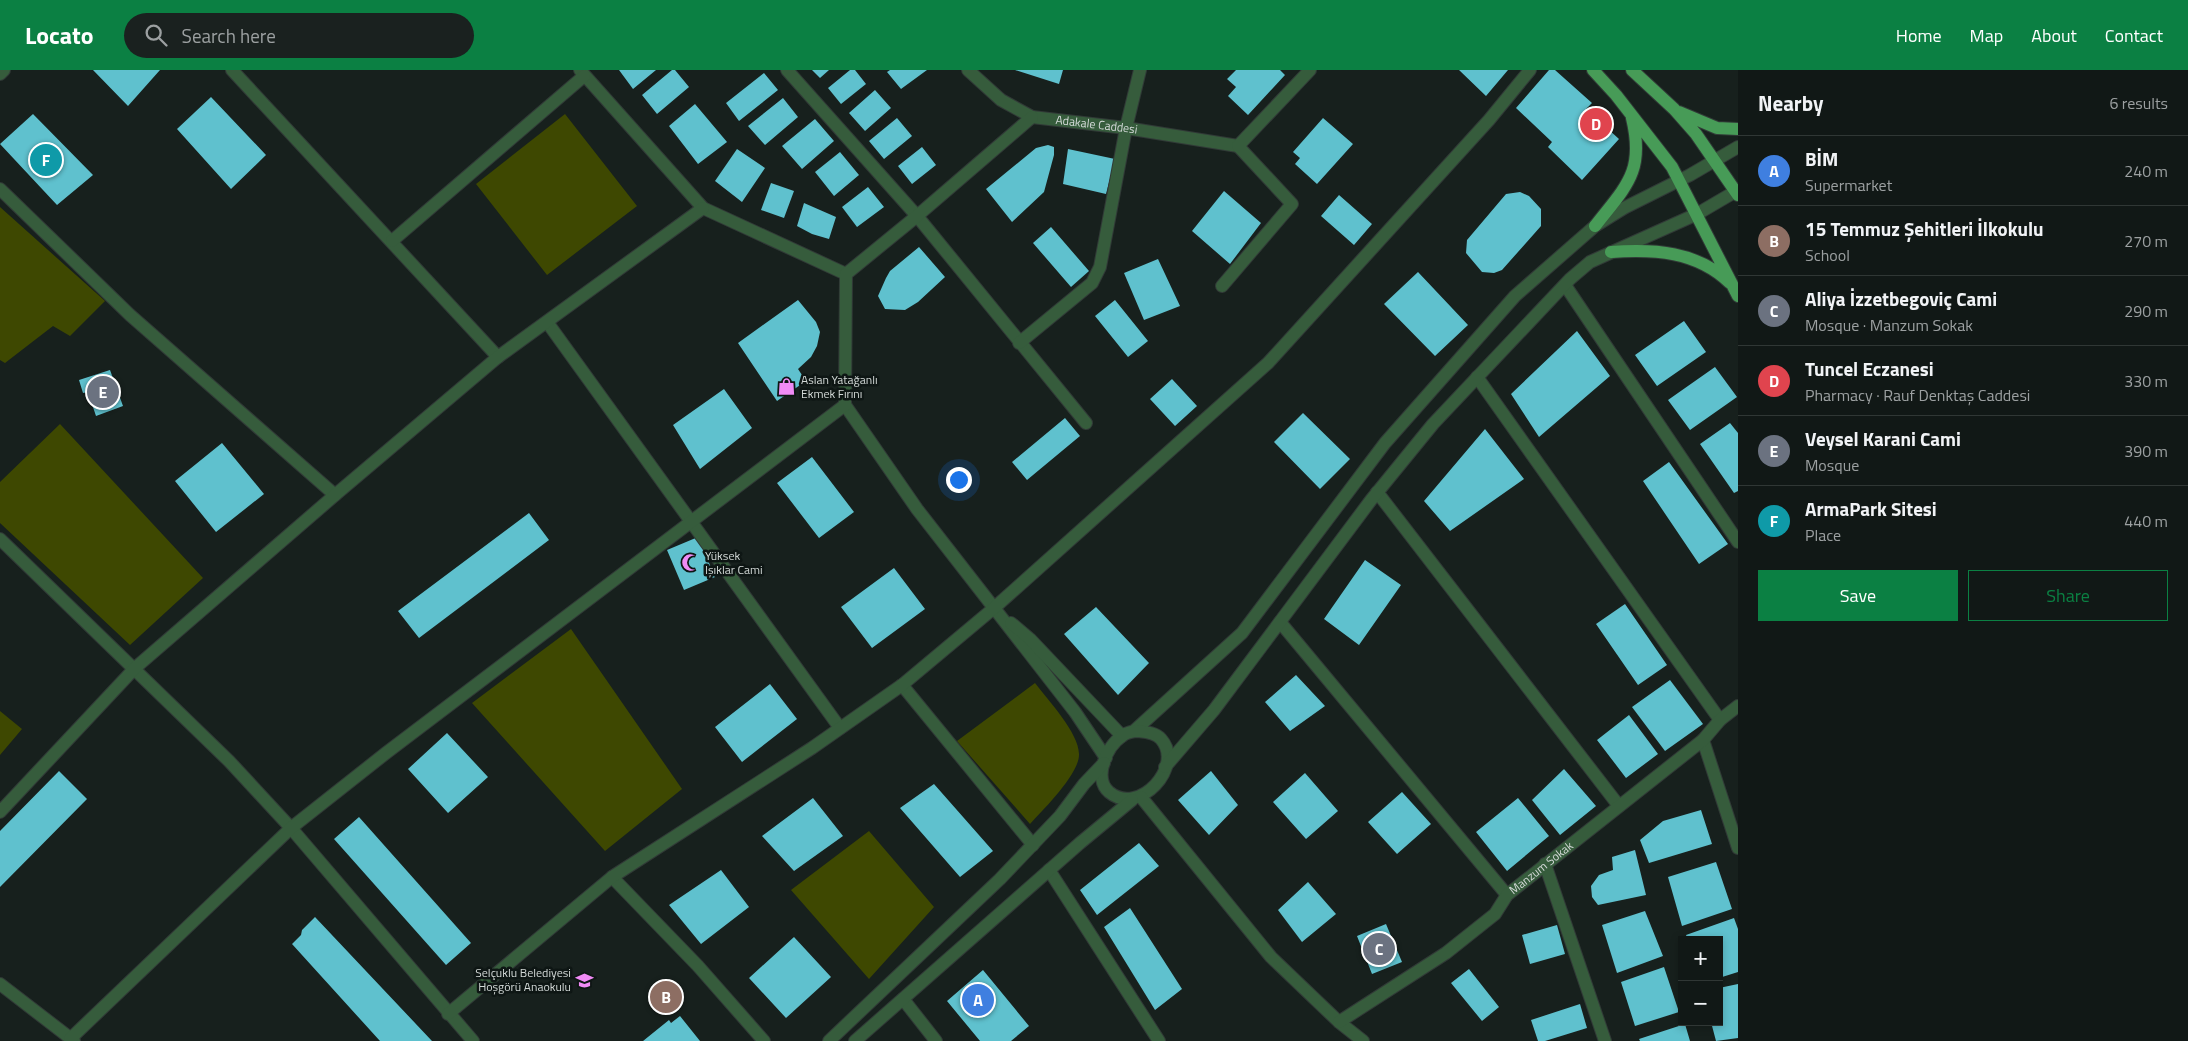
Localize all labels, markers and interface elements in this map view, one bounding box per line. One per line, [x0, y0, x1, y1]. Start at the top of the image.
search box [124, 13, 474, 58]
text: Locato [25, 17, 94, 53]
icon: search [142, 21, 170, 49]
text: Search here [182, 21, 276, 50]
text: Home [1896, 22, 1942, 49]
text: Map [1970, 22, 2003, 49]
text: About [2031, 22, 2077, 49]
text: Contact [2105, 22, 2163, 49]
text: Nearby [1758, 87, 1823, 119]
text: 6 results [2109, 91, 2168, 115]
pin: D [1580, 105, 1612, 143]
street label: Adakale Caddesi [1055, 110, 1139, 139]
pin: F [30, 141, 62, 179]
text: BİM [1805, 144, 1838, 173]
text: A [1769, 159, 1779, 183]
text: 240 m [2124, 159, 2168, 183]
text: Supermarket [1805, 173, 1892, 197]
text: 15 Temmuz Şehitleri İlkokulu [1805, 214, 2044, 243]
text: B [1769, 229, 1779, 253]
text: 270 m [2124, 229, 2168, 253]
text: School [1805, 243, 1850, 267]
text: Aliya İzzetbegoviç Cami [1805, 284, 1997, 313]
text: C [1770, 299, 1778, 323]
text: 290 m [2124, 299, 2168, 323]
text: Mosque · Manzum Sokak [1805, 313, 1973, 337]
text: Tuncel Eczanesi [1805, 354, 1934, 383]
text: D [1769, 369, 1779, 393]
text: 330 m [2124, 369, 2168, 393]
place label: Aslan Yatağanlı Ekmek Fırını [801, 370, 878, 403]
pin: E [87, 373, 119, 411]
shop icon: Aslan Yatağanlı Ekmek Fırını [777, 377, 797, 397]
text: Pharmacy · Rauf Denktaş Caddesi [1805, 383, 2030, 407]
text: Veysel Karani Cami [1805, 424, 1961, 453]
text: E [1770, 439, 1778, 463]
text: 390 m [2124, 439, 2168, 463]
text: Mosque [1805, 453, 1859, 477]
your location [946, 467, 972, 493]
text: ArmaPark Sitesi [1805, 494, 1937, 523]
text: F [1770, 509, 1778, 533]
text: 440 m [2124, 509, 2168, 533]
text: Place [1805, 523, 1841, 547]
place label: Yüksek Işıklar Cami [705, 546, 763, 579]
mosque icon: Yüksek Işıklar Cami [681, 553, 701, 573]
button: Save [1758, 570, 1958, 621]
button: Share [1968, 570, 2168, 621]
street label: Manzum Sokak [1505, 836, 1577, 899]
pin: C [1363, 930, 1395, 968]
map controls [1678, 936, 1723, 1026]
button: + [1678, 936, 1723, 981]
place label: Selçuklu Belediyesi Hoşgörü Anaokulu [475, 963, 571, 996]
school or university icon: Selçuklu Belediyesi Hoşgörü Anaokulu [575, 970, 595, 990]
pin: B [650, 978, 682, 1016]
pin: A [962, 981, 994, 1019]
button: − [1678, 981, 1723, 1026]

